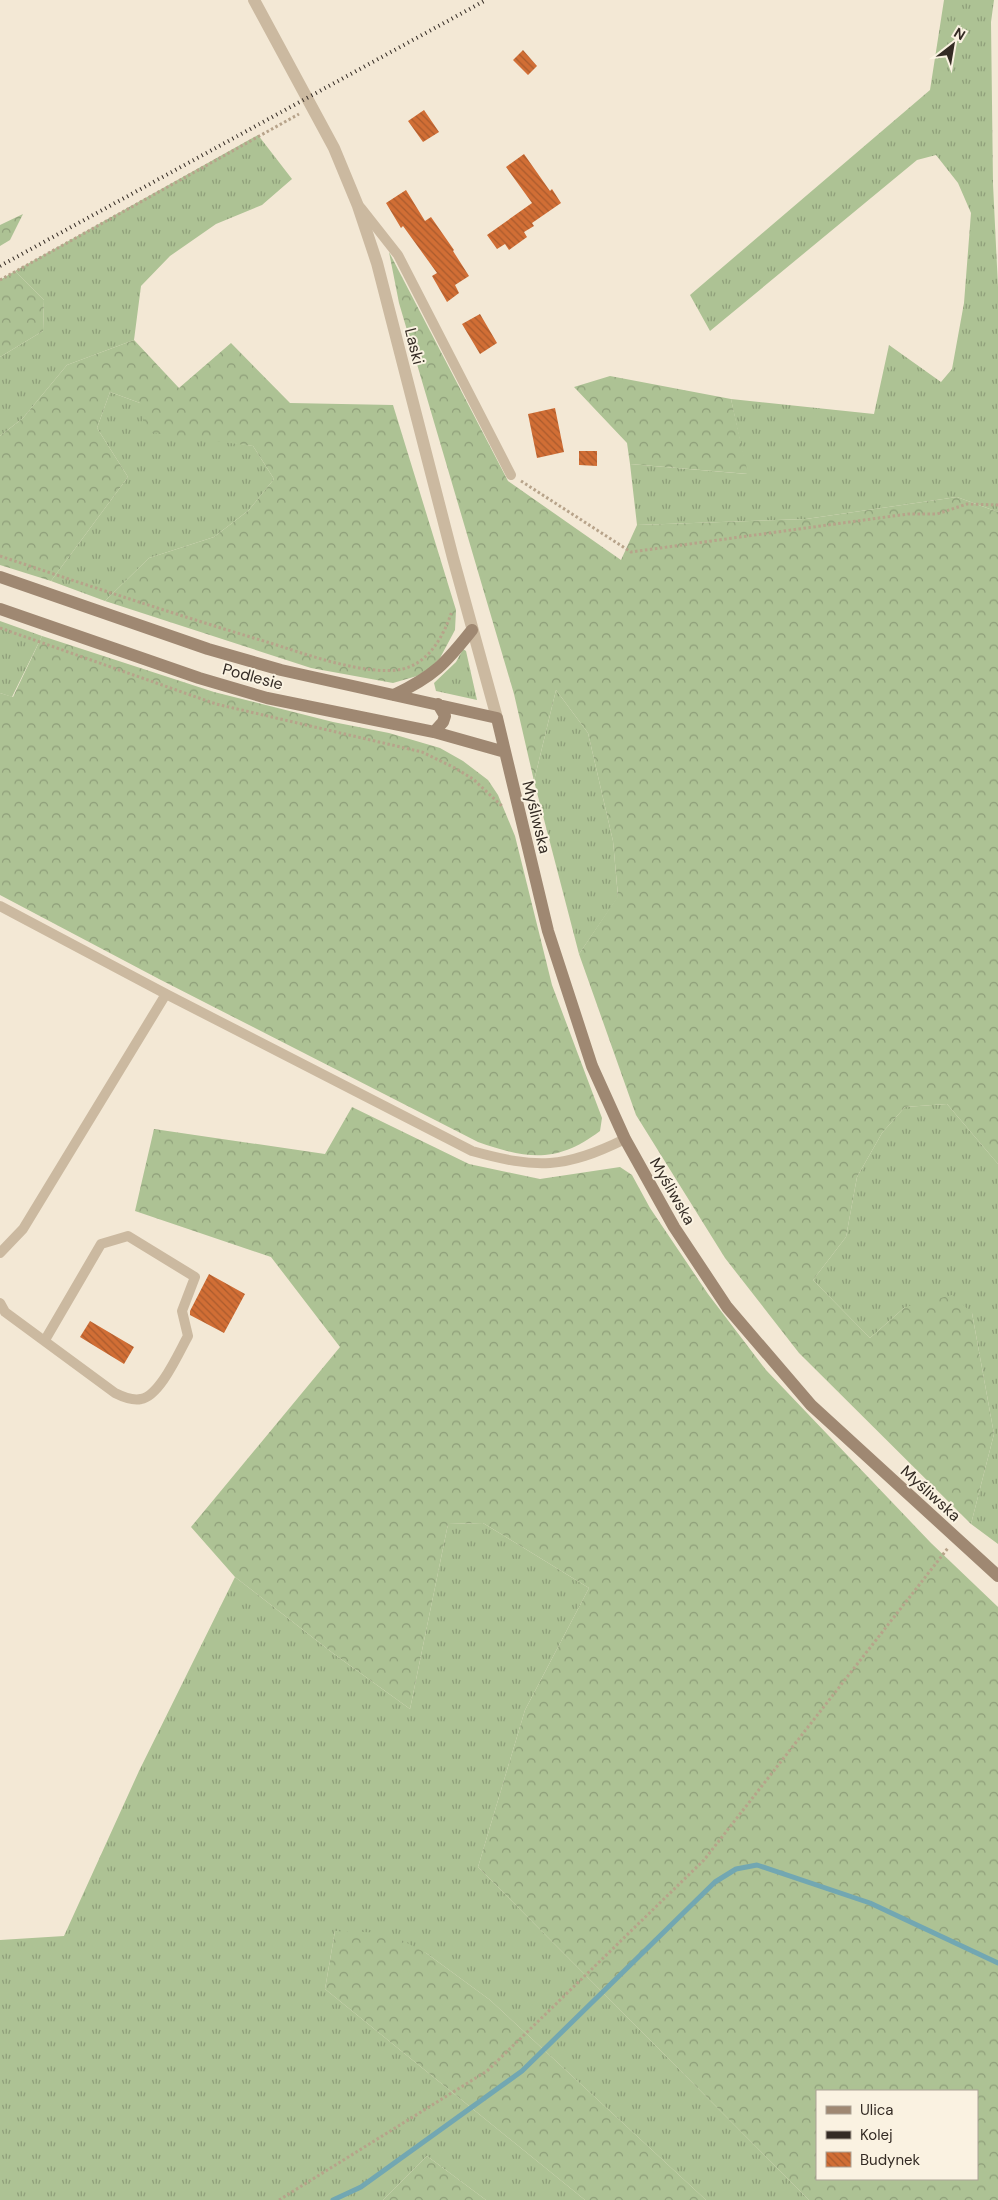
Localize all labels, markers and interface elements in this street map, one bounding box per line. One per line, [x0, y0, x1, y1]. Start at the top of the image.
north arrow [928, 20, 978, 70]
text: N [951, 24, 969, 44]
street label: Laski [400, 326, 429, 367]
street label: Podlesie [220, 658, 286, 695]
street label: Myśliwska [517, 779, 556, 856]
street label: Myśliwska [645, 1154, 700, 1229]
street label: Myśliwska [896, 1461, 965, 1526]
legend [816, 2090, 978, 2180]
text: Ulica [860, 2100, 894, 2120]
text: Kolej [860, 2125, 893, 2145]
text: Budynek [860, 2150, 921, 2170]

